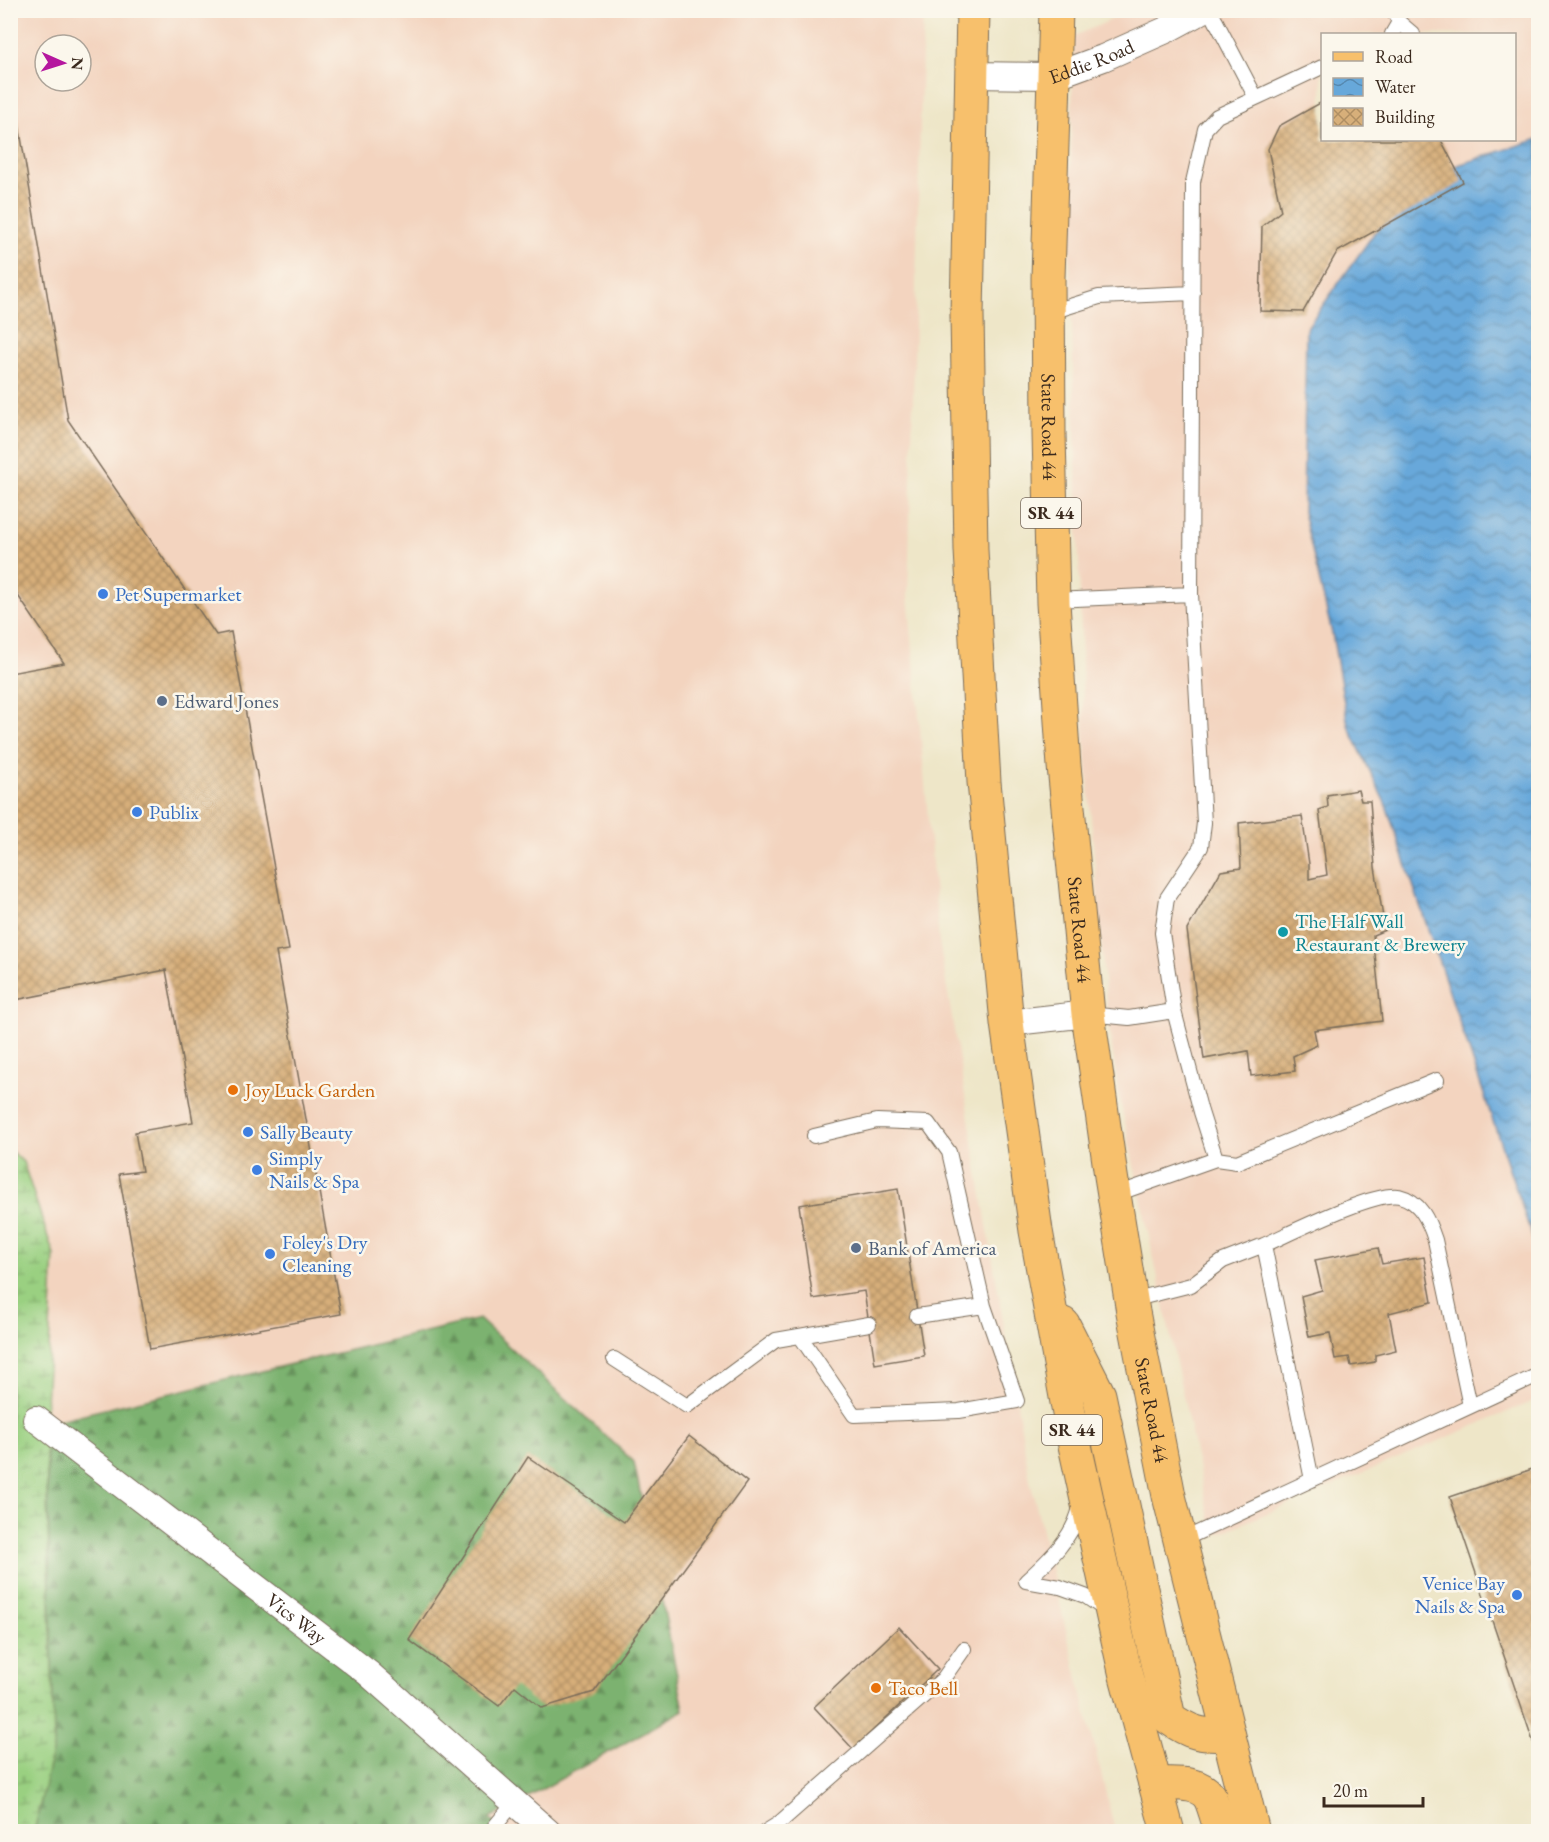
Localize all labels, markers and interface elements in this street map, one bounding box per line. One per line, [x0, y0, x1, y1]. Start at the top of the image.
north arrow [33, 33, 93, 93]
street label: Eddie Road [1045, 33, 1139, 90]
legend [1321, 33, 1516, 141]
text: Road [1375, 45, 1414, 68]
text: N [67, 57, 88, 71]
text: Water [1375, 75, 1416, 98]
text: Building [1375, 105, 1435, 128]
street label: State Road 44 [1036, 373, 1063, 481]
road number: SR 44 [1021, 498, 1081, 528]
place label: Pet Supermarket [115, 581, 242, 607]
marker: Pet Supermarket [96, 587, 110, 601]
place label: Edward Jones [174, 688, 279, 714]
marker: Edward Jones [155, 694, 169, 708]
place label: Publix [149, 799, 199, 825]
marker: Publix [130, 805, 144, 819]
street label: State Road 44 [1062, 875, 1098, 984]
place label: The Half Wall Restaurant & Brewery [1295, 908, 1466, 957]
marker: The Half Wall Restaurant & Brewery [1276, 925, 1290, 939]
place label: Joy Luck Garden [243, 1077, 376, 1103]
marker: Joy Luck Garden [226, 1083, 240, 1097]
place label: Sally Beauty [260, 1119, 353, 1145]
marker: Sally Beauty [241, 1125, 255, 1139]
place label: Simply Nails & Spa [269, 1145, 359, 1194]
marker: Simply Nails & Spa [250, 1163, 264, 1177]
place label: Foley's Dry Cleaning [282, 1229, 368, 1278]
place label: Bank of America [868, 1235, 997, 1261]
marker: Bank of America [849, 1241, 863, 1255]
marker: Foley's Dry Cleaning [263, 1247, 277, 1261]
street label: State Road 44 [1129, 1355, 1175, 1465]
road number: SR 44 [1042, 1415, 1102, 1445]
place label: Venice Bay Nails & Spa [1415, 1570, 1505, 1619]
street label: Vics Way [261, 1587, 332, 1650]
marker: Venice Bay Nails & Spa [1510, 1588, 1524, 1602]
place label: Taco Bell [888, 1675, 958, 1701]
marker: Taco Bell [869, 1681, 883, 1695]
scale bar [1324, 1770, 1423, 1808]
text: 20 m [1333, 1779, 1368, 1802]

